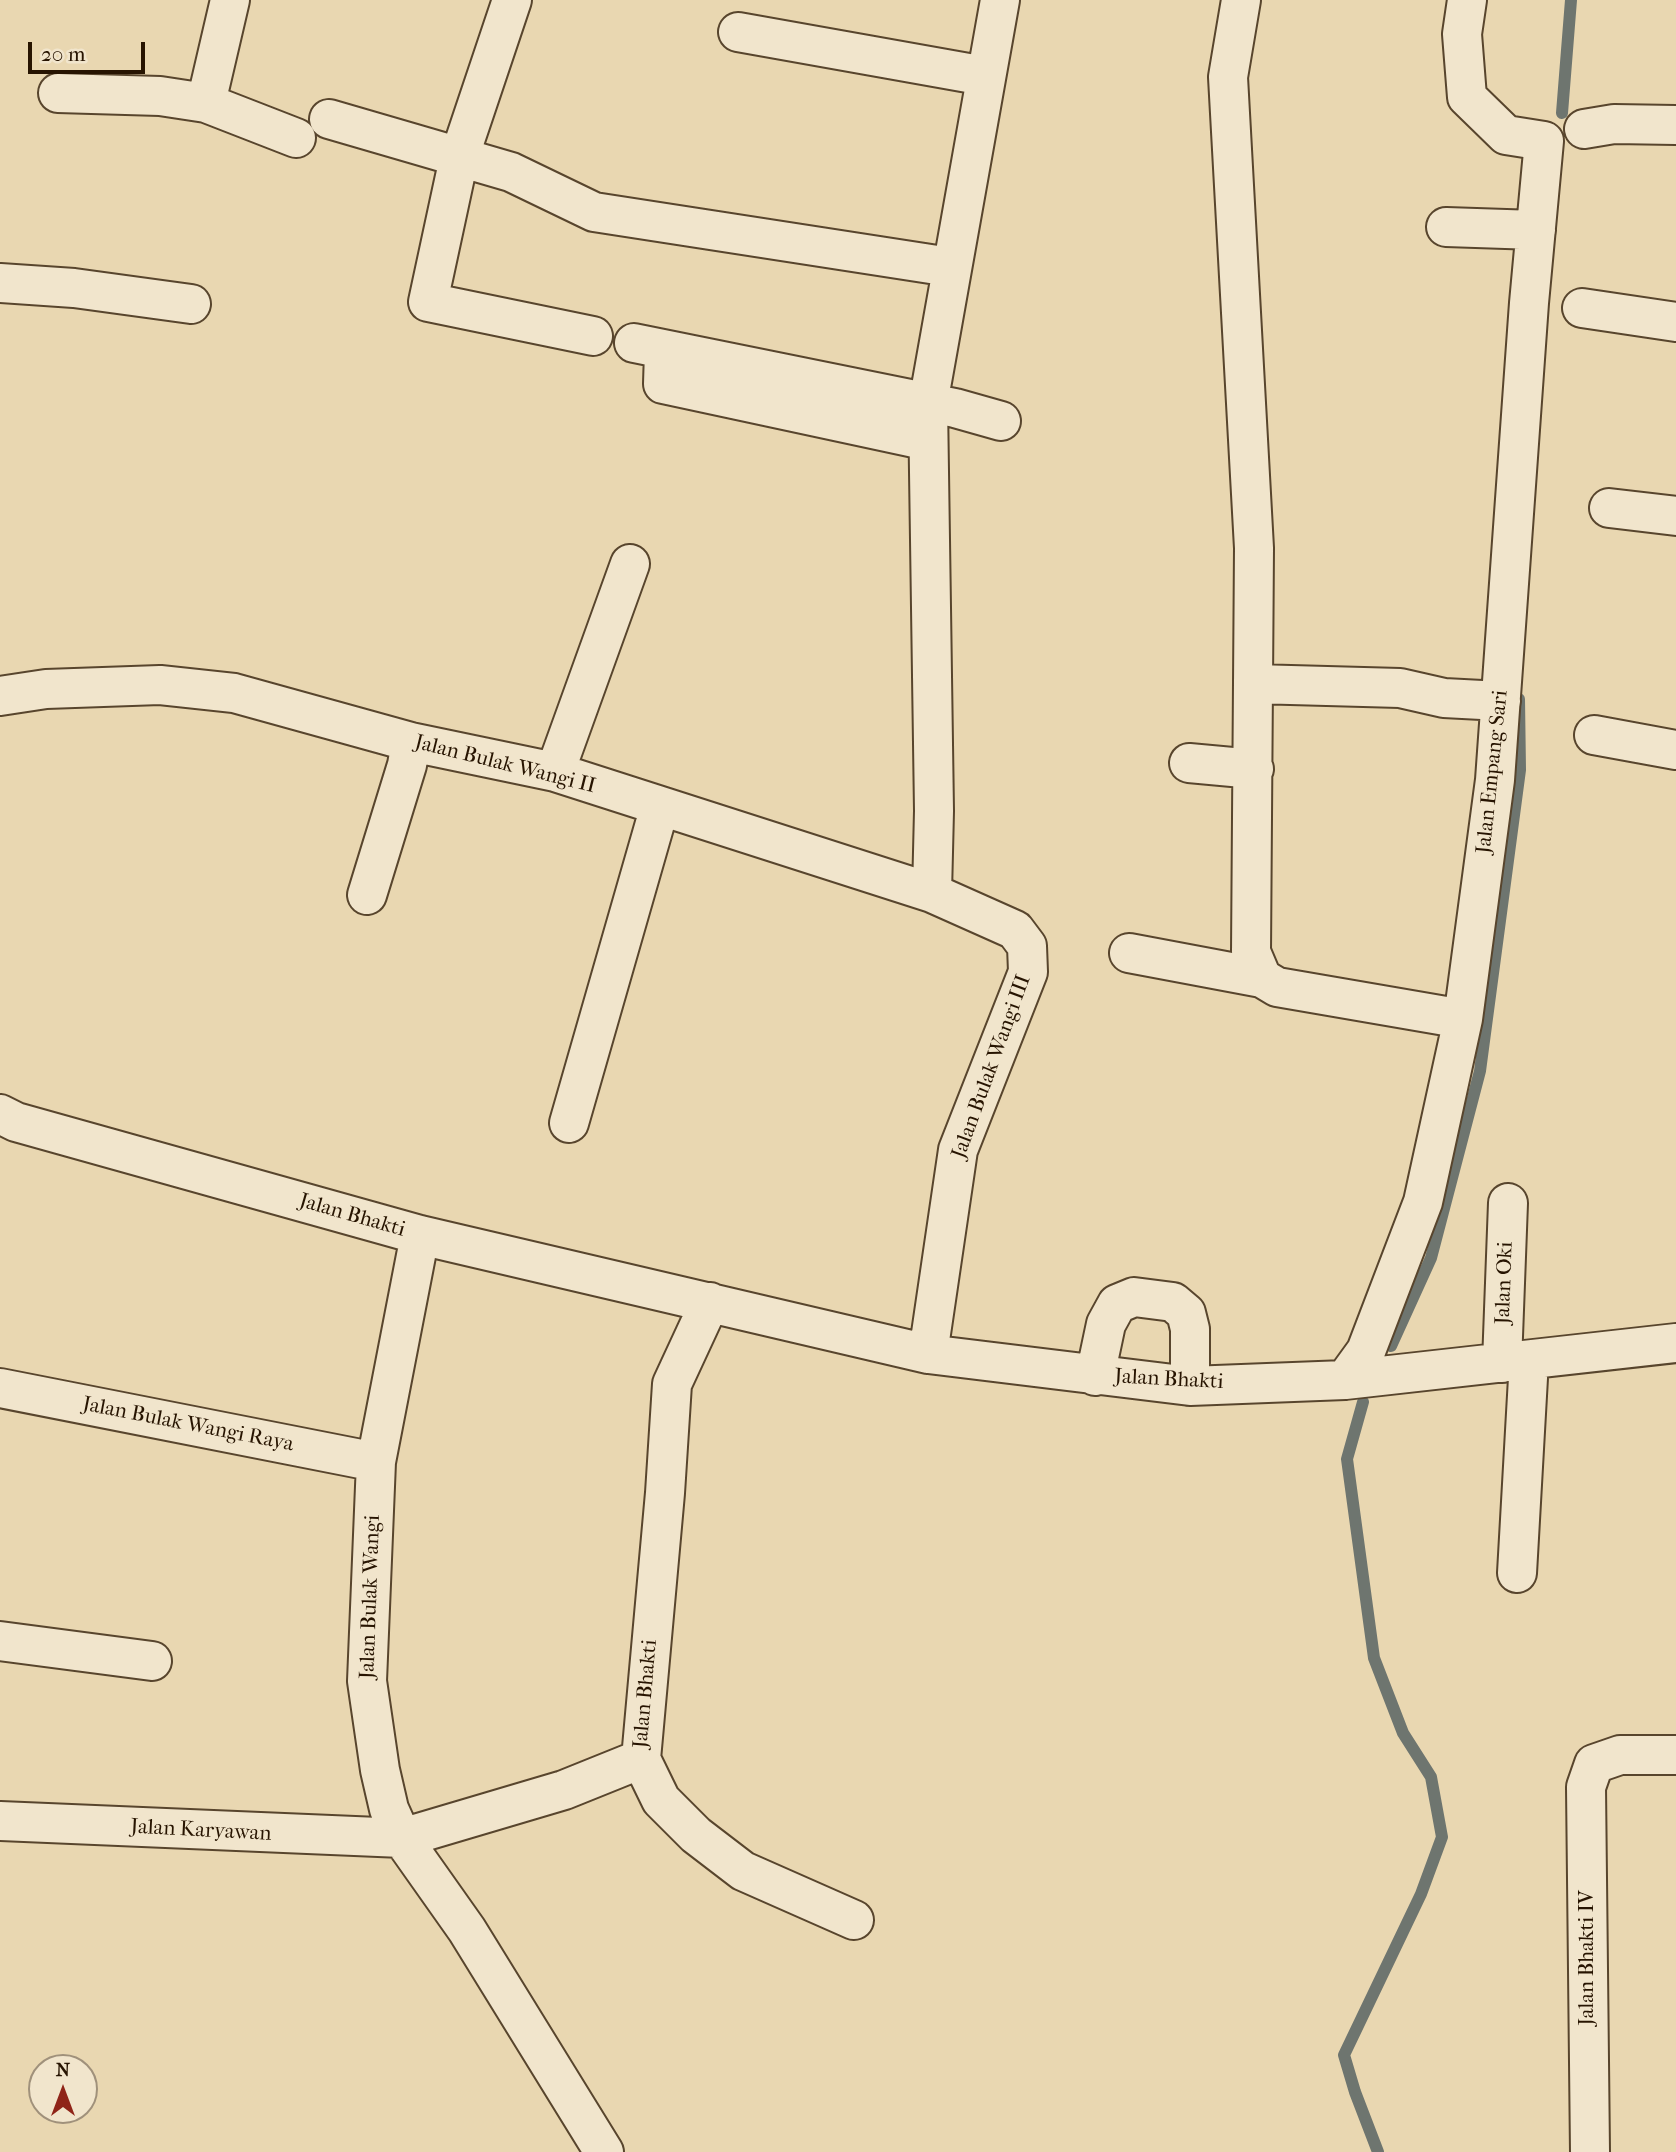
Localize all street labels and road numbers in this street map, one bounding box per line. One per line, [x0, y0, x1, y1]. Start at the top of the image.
street label: Jalan Empang Sari [1472, 689, 1514, 855]
street label: Jalan Bulak Wangi II [412, 730, 598, 800]
street label: Jalan Bulak Wangi III [947, 972, 1037, 1162]
street label: Jalan Bhakti [296, 1189, 408, 1243]
street label: Jalan Oki [1491, 1241, 1519, 1325]
street label: Jalan Bhakti [1114, 1365, 1224, 1395]
street label: Jalan Bulak Wangi Raya [80, 1392, 296, 1458]
street label: Jalan Bulak Wangi [356, 1514, 386, 1680]
street label: Jalan Bhakti [629, 1639, 663, 1749]
street label: Jalan Karyawan [130, 1815, 272, 1847]
street label: Jalan Bhakti IV [1575, 1890, 1601, 2026]

